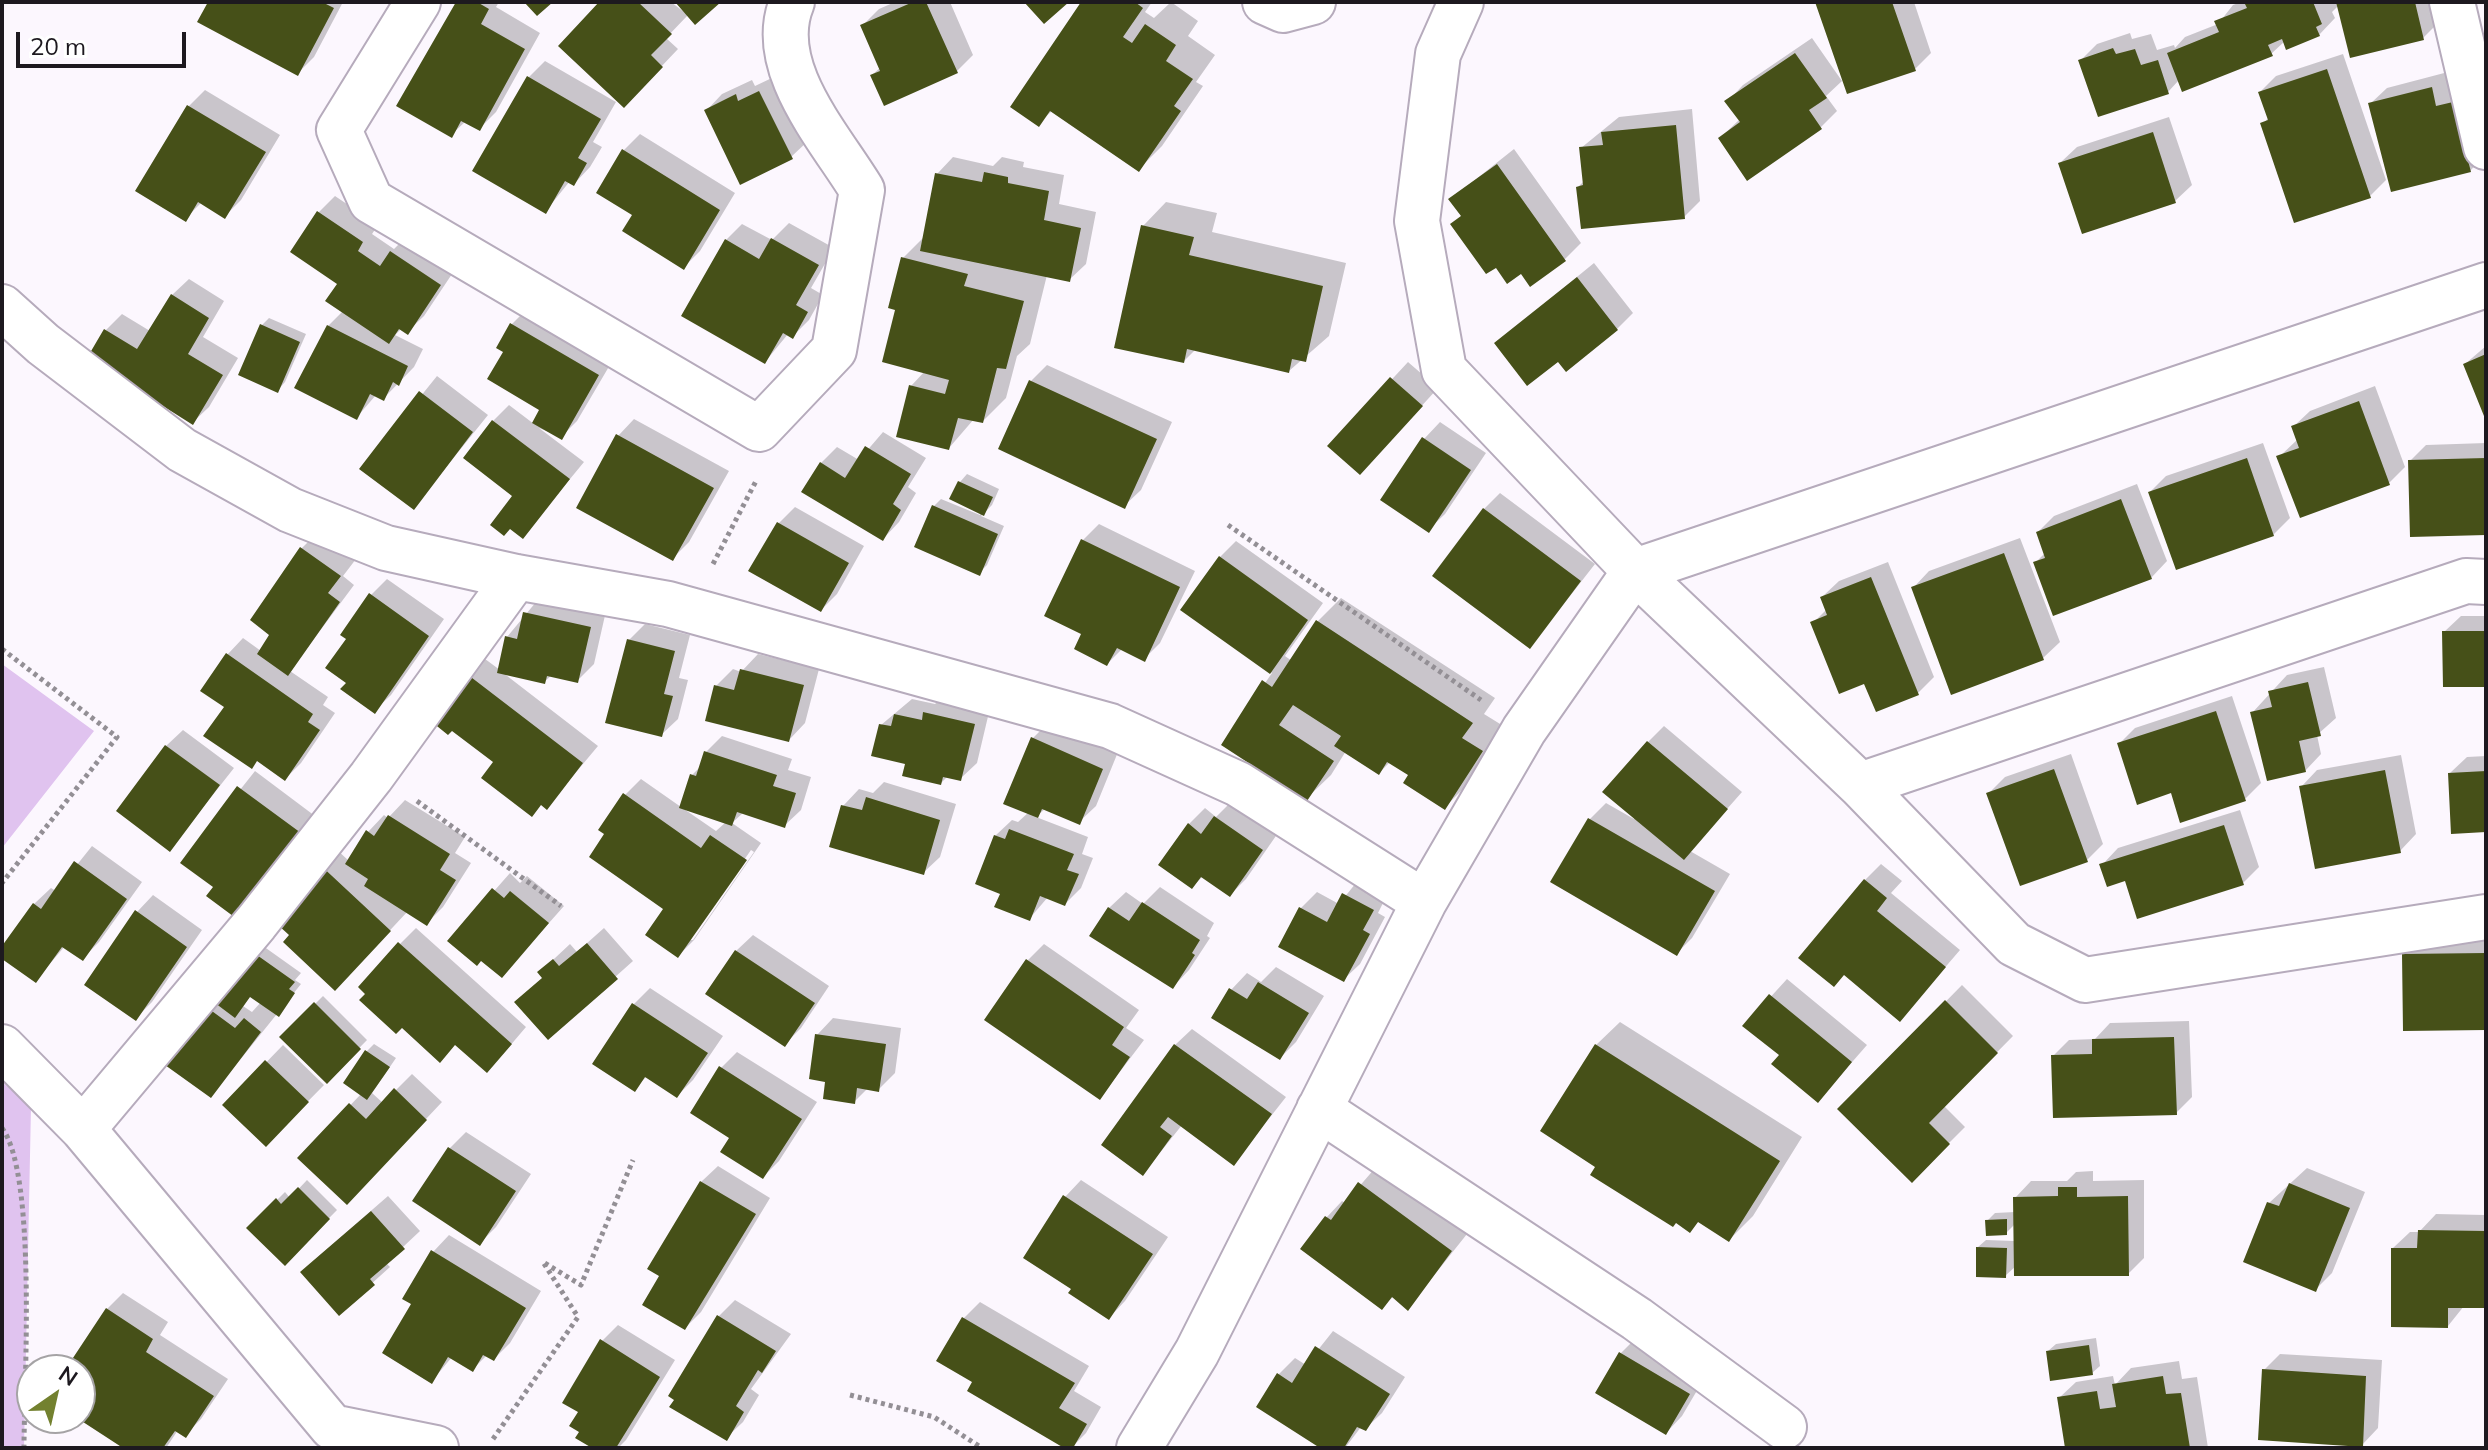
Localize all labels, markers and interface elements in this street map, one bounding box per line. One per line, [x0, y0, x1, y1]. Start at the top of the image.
scale bar [20, 16, 190, 66]
text: 20 m [30, 31, 86, 61]
north arrow [16, 1354, 96, 1434]
text: N [54, 1360, 83, 1392]

